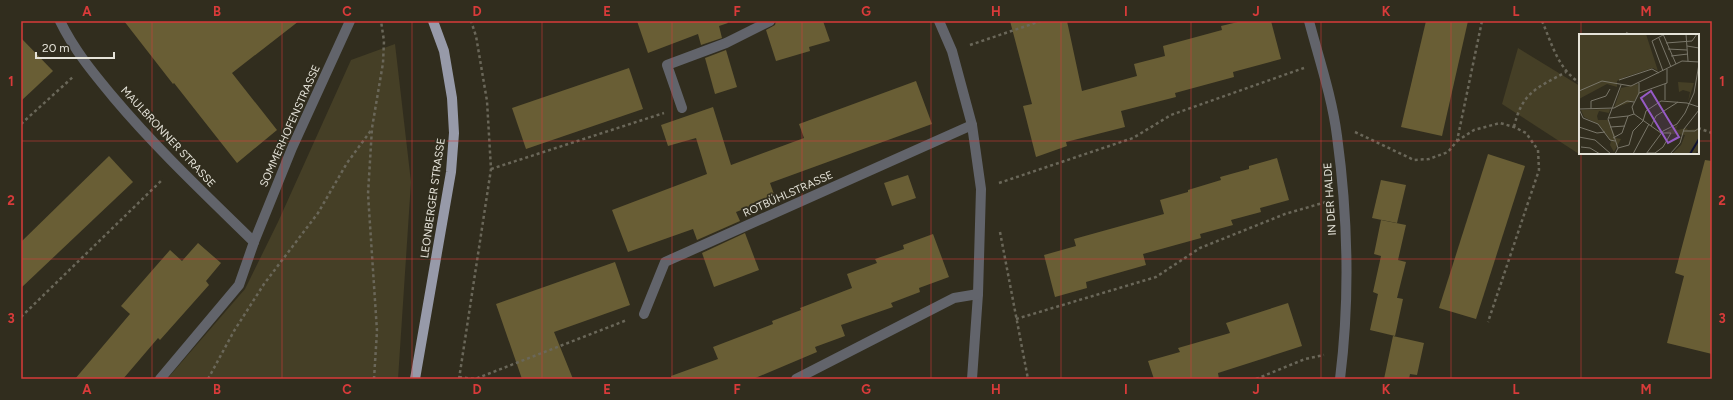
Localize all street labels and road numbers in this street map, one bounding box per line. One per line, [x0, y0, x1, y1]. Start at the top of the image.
street label: SOMMERHOFENSTRASSE [257, 63, 323, 189]
street label: MAULBRONNER STRASSE [118, 84, 218, 190]
street label: LEONBERGER STRASSE [418, 137, 448, 259]
street label: IN DER HALDE [1321, 162, 1339, 236]
street label: ROTBÜHLSTRASSE [741, 167, 835, 220]

